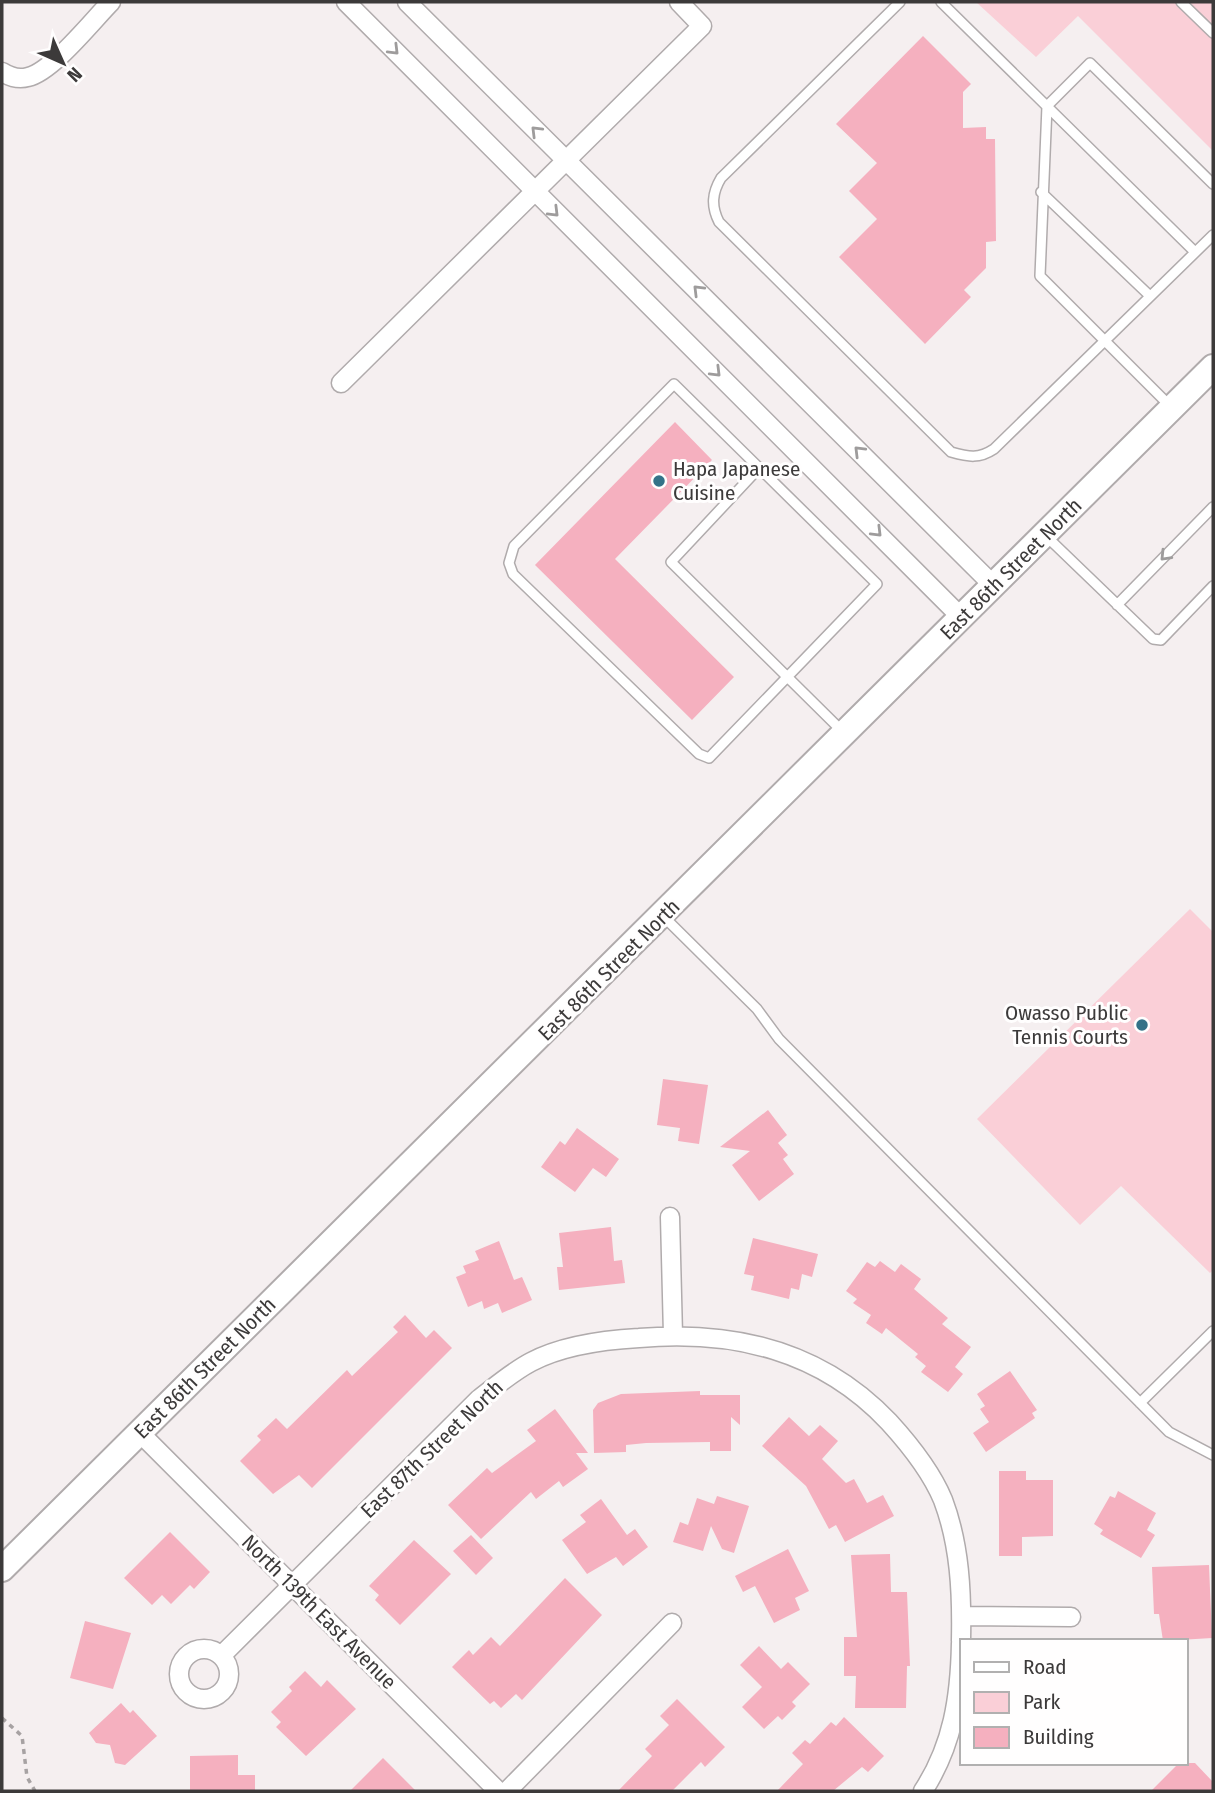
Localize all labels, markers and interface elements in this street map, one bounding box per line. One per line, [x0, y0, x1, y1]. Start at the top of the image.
north arrow [28, 28, 98, 98]
one-way arrow [386, 42, 398, 54]
text: N [63, 63, 87, 87]
one-way arrow [531, 126, 544, 139]
one-way arrow [546, 203, 559, 216]
one-way arrow [694, 286, 707, 299]
one-way arrow [707, 363, 720, 376]
one-way arrow [855, 447, 867, 459]
place label: Hapa Japanese Cuisine [673, 456, 800, 506]
marker: Hapa Japanese Cuisine [651, 473, 667, 489]
street label: East 86th Street North [935, 493, 1087, 645]
one-way arrow [869, 524, 882, 537]
one-way arrow [1161, 548, 1174, 561]
street label: East 86th Street North [533, 894, 685, 1046]
place label: Owasso Public Tennis Courts [1005, 1000, 1128, 1050]
marker: Owasso Public Tennis Courts [1134, 1017, 1150, 1033]
street label: East 86th Street North [129, 1292, 281, 1444]
street label: East 87th Street North [355, 1374, 509, 1524]
street label: North 139th East Avenue [236, 1529, 402, 1695]
legend [960, 1639, 1187, 1765]
text: Road [1023, 1654, 1067, 1680]
text: Park [1023, 1689, 1061, 1715]
text: Building [1023, 1724, 1094, 1750]

